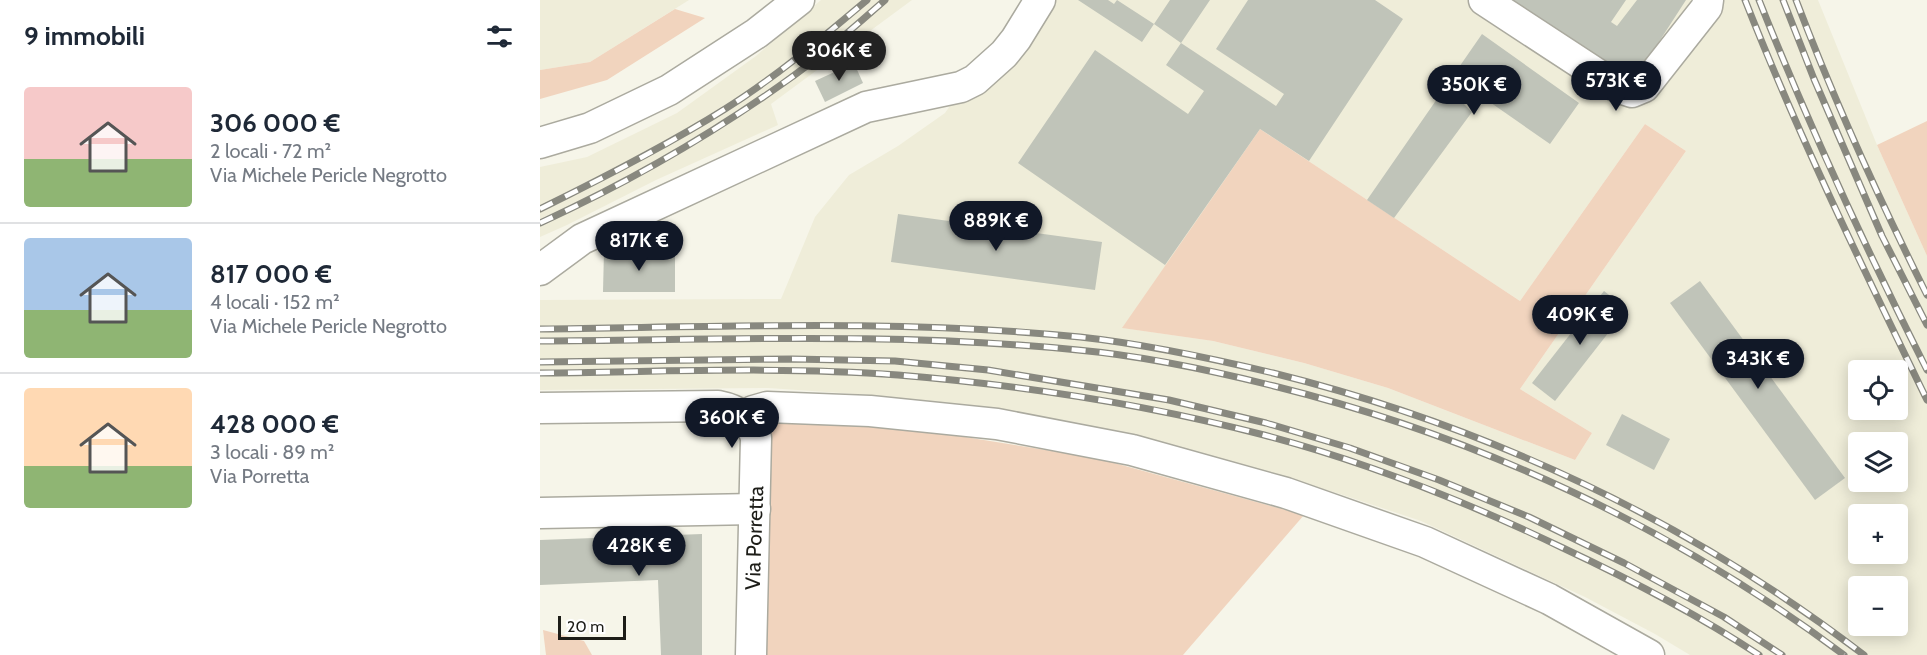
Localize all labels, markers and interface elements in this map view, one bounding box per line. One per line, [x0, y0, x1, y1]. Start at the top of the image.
text: 9 immobili [24, 20, 145, 52]
icon: filters [483, 20, 516, 53]
pin: 306K € [790, 31, 888, 82]
text: 306K € [806, 38, 872, 62]
pin: 573K € [1567, 61, 1665, 112]
pin: 350K € [1425, 65, 1523, 116]
text: 573K € [1585, 68, 1647, 92]
text: 350K € [1441, 72, 1507, 96]
text: 306 000 € [210, 107, 340, 139]
icon: home [72, 111, 144, 183]
text: 2 locali · 72 m² [210, 139, 331, 163]
text: Via Michele Pericle Negrotto [210, 163, 447, 187]
pin: 889K € [947, 201, 1045, 252]
text: 889K € [963, 208, 1029, 232]
pin: 817K € [590, 221, 688, 272]
text: 817K € [609, 228, 669, 252]
text: 817 000 € [210, 258, 332, 290]
icon: home [72, 262, 144, 334]
text: 4 locali · 152 m² [210, 290, 340, 314]
pin: 409K € [1531, 295, 1629, 346]
text: 409K € [1546, 302, 1614, 326]
text: Via Michele Pericle Negrotto [210, 314, 447, 338]
pin: 343K € [1709, 339, 1807, 390]
text: 343K € [1726, 346, 1790, 370]
map controls [1848, 360, 1908, 636]
button: locate [1848, 360, 1908, 420]
pin: 360K € [683, 398, 781, 449]
text: 360K € [699, 405, 765, 429]
text: 428 000 € [210, 408, 339, 440]
icon: home [72, 412, 144, 484]
button: layers [1848, 432, 1908, 492]
text: 3 locali · 89 m² [210, 440, 335, 464]
text: Via Porretta [210, 464, 309, 488]
street label: Via Porretta [740, 485, 768, 591]
button: + [1848, 504, 1908, 564]
pin: 428K € [590, 526, 688, 577]
text: 428K € [607, 533, 671, 557]
button: − [1848, 576, 1908, 636]
scale bar [558, 613, 626, 640]
text: 20 m [567, 617, 604, 636]

